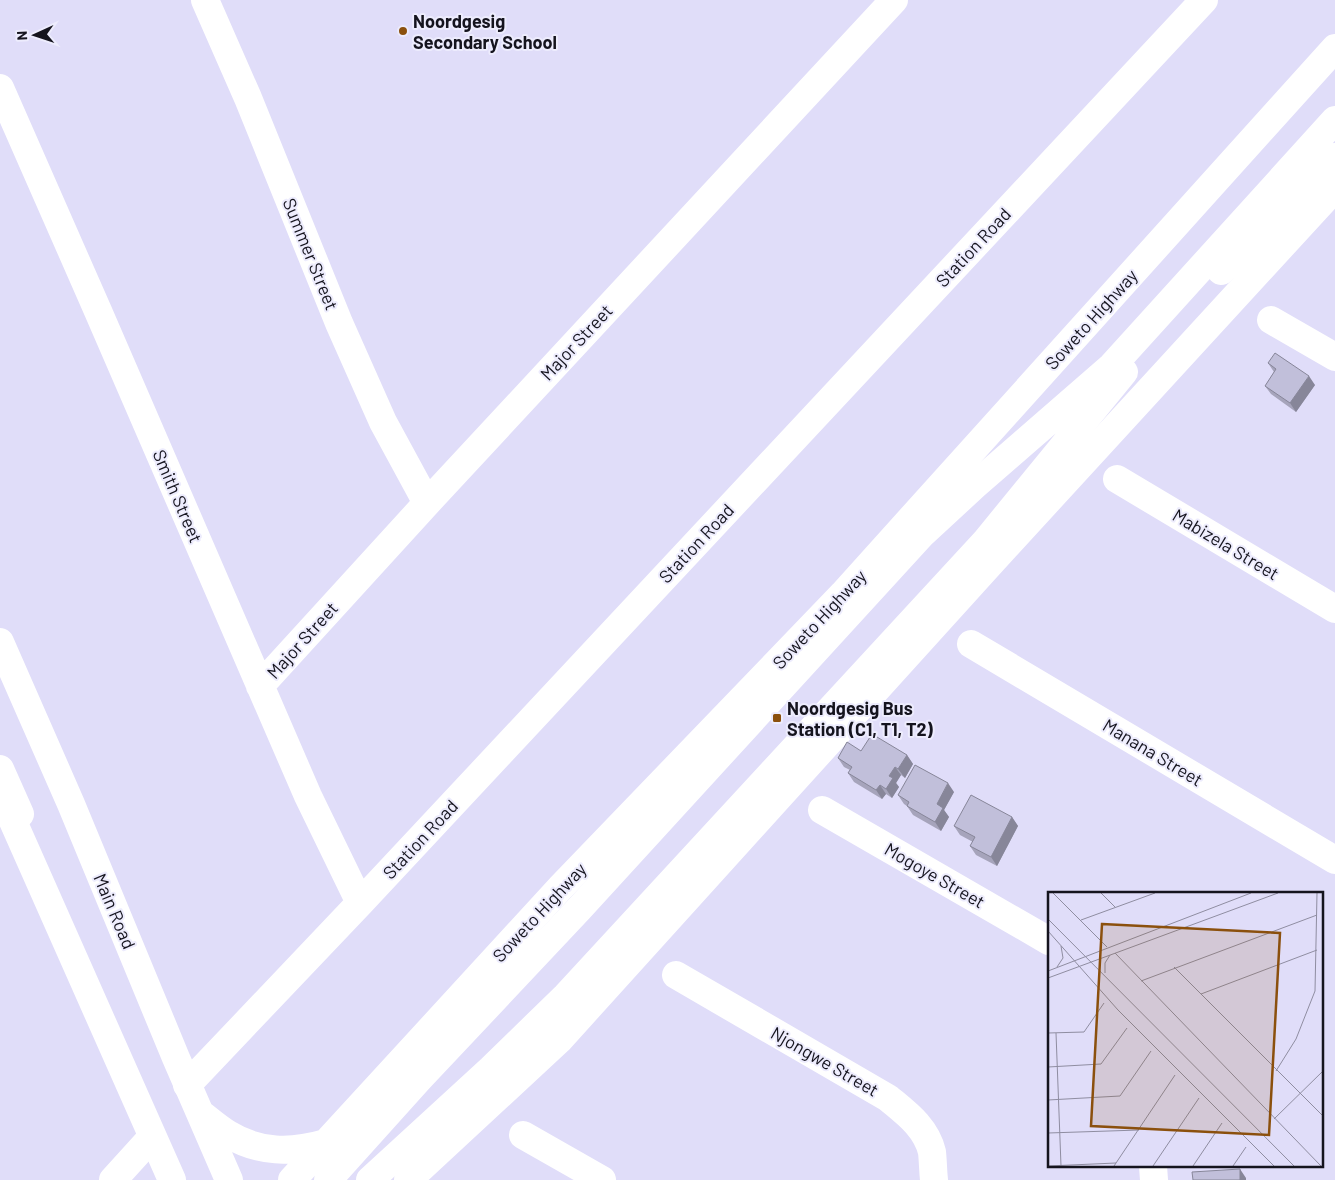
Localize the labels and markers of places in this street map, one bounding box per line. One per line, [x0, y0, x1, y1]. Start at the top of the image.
place label: Noordgesig Secondary School [413, 10, 557, 53]
marker: Noordgesig Secondary School [397, 25, 409, 37]
place label: Noordgesig Bus Station (C1, T1, T2) [787, 697, 934, 740]
marker: Noordgesig Bus Station (C1, T1, T2) [771, 712, 783, 724]

